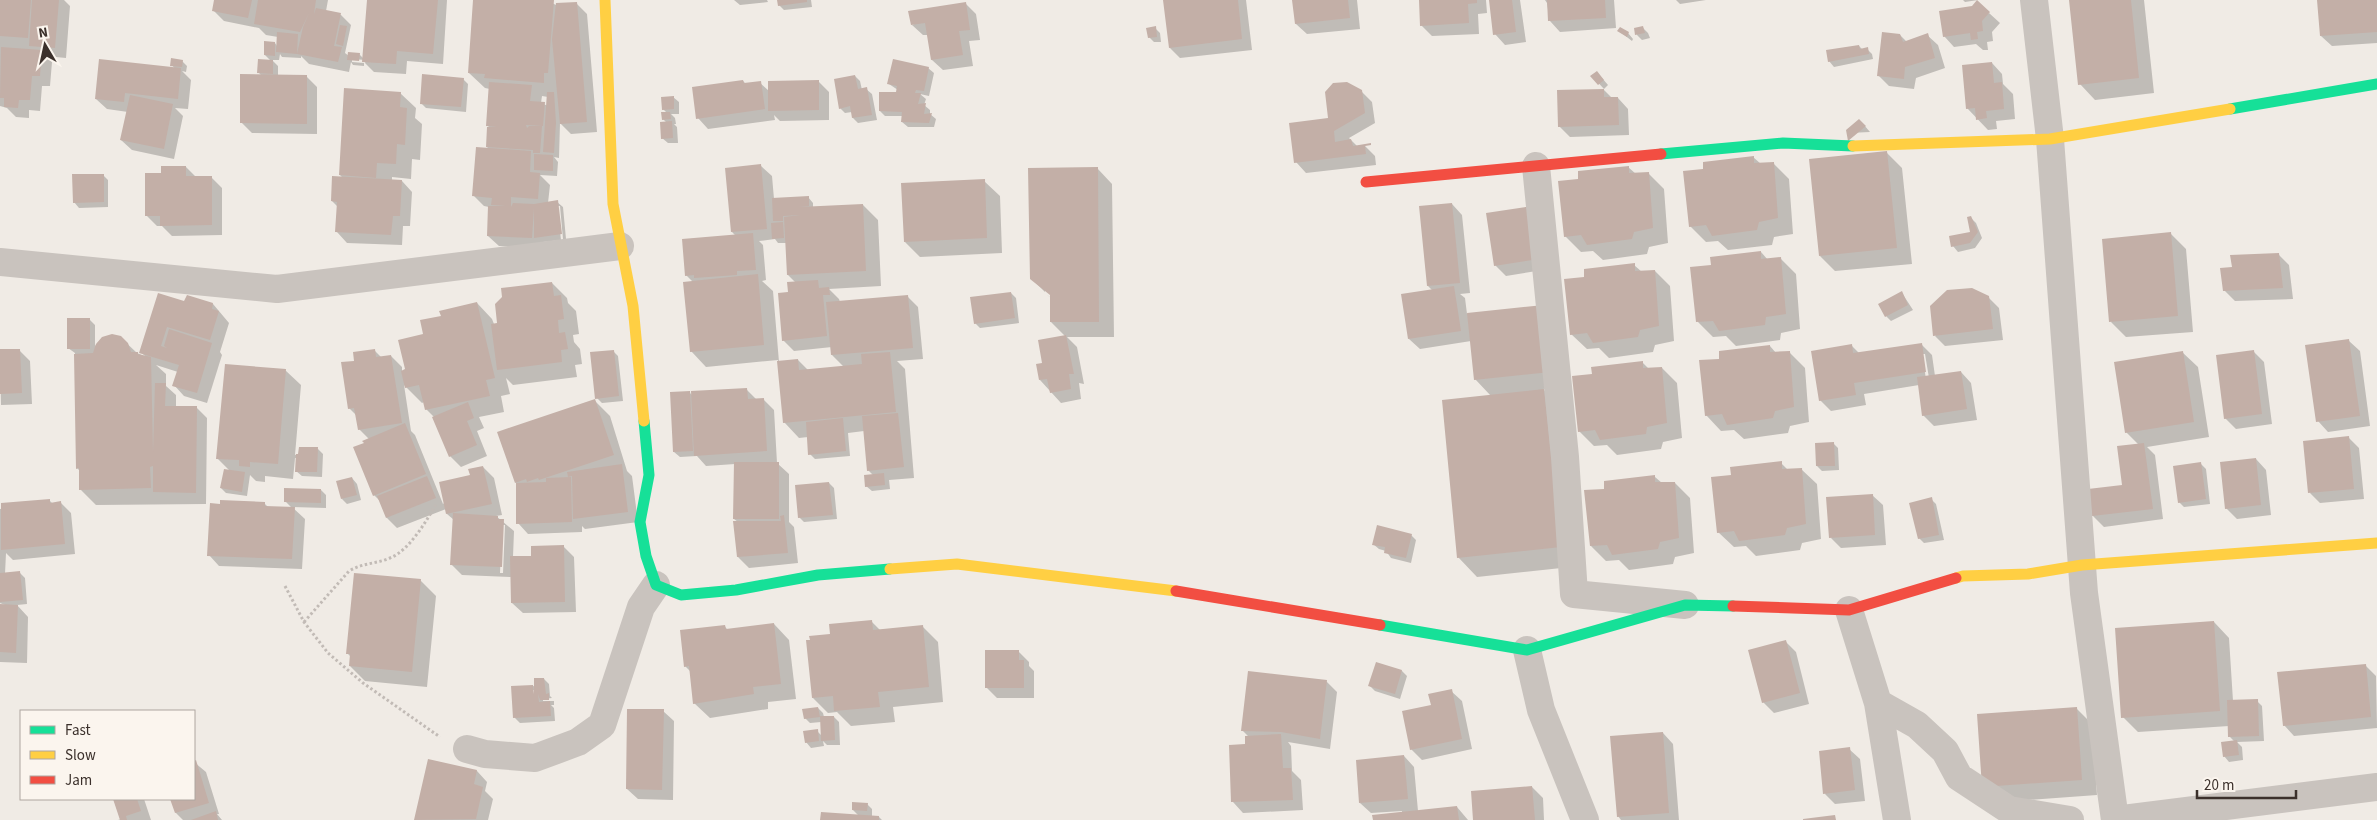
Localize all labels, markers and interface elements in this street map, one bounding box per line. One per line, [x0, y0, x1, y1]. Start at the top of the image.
north arrow [20, 20, 70, 70]
text: N [37, 23, 49, 44]
legend [20, 710, 195, 800]
text: Fast [65, 720, 91, 741]
text: Slow [65, 745, 96, 766]
scale bar [2197, 768, 2296, 800]
text: Jam [65, 770, 92, 791]
text: 20 m [2204, 775, 2234, 796]

